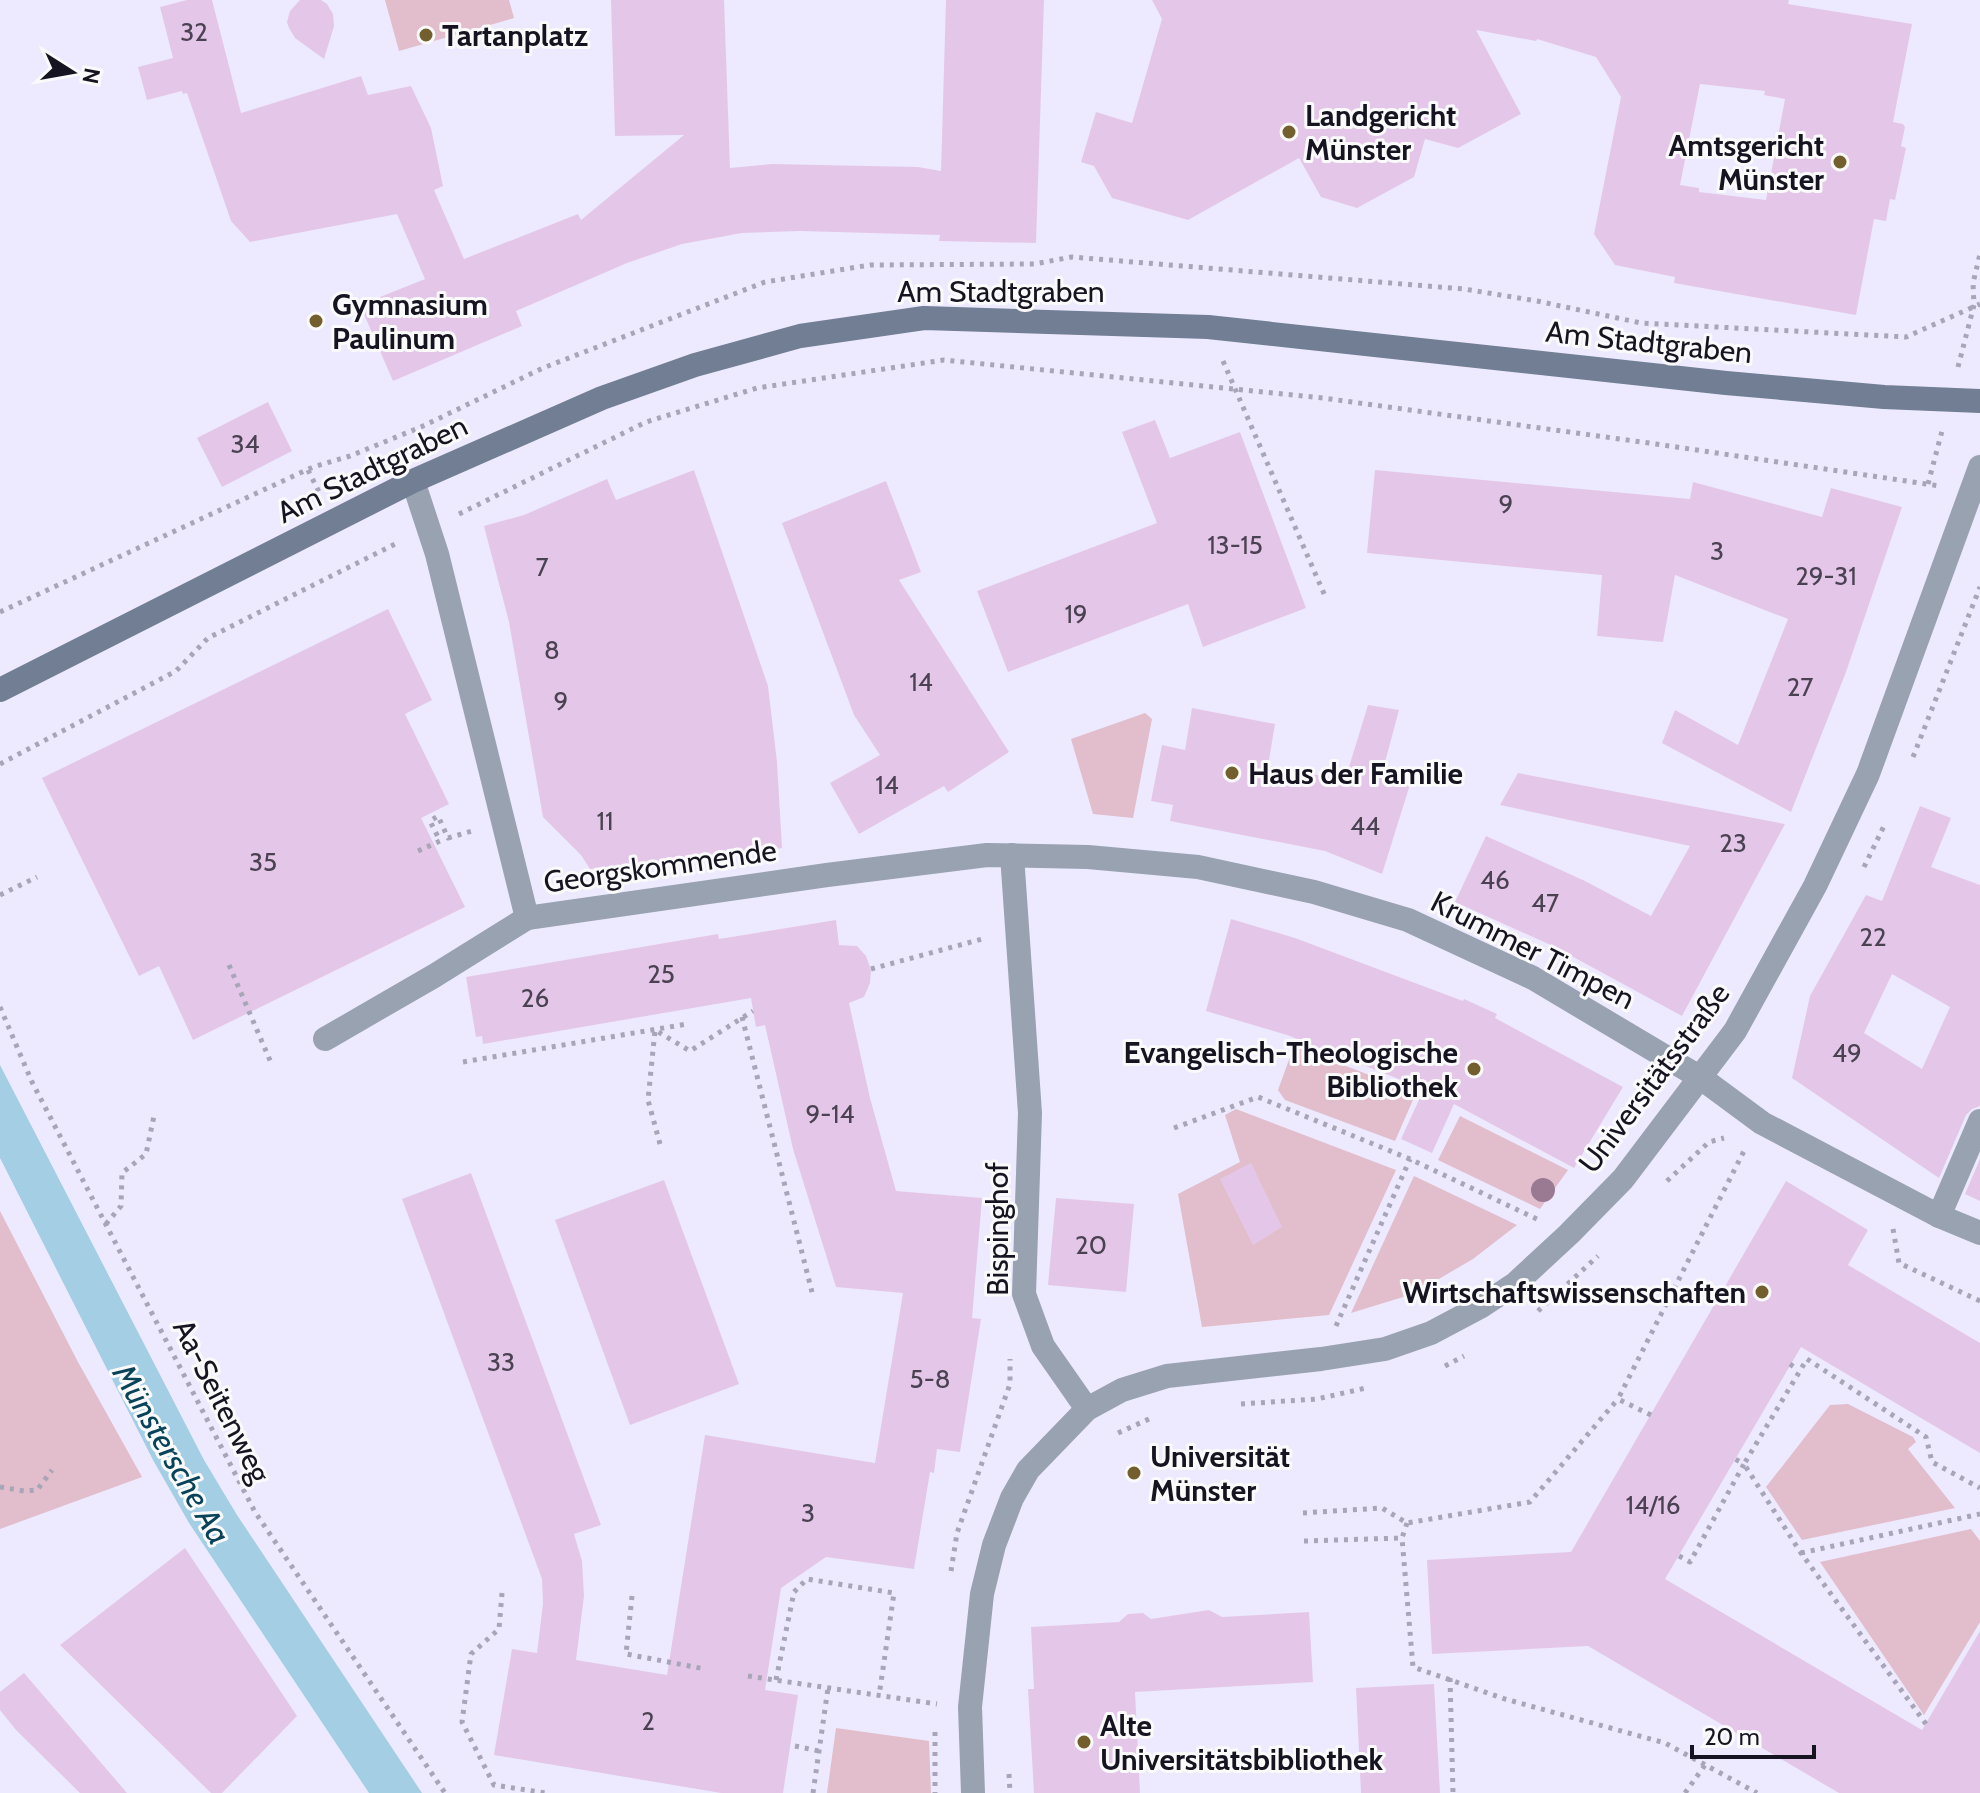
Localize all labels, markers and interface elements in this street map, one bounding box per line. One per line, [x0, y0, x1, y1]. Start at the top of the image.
house number: 32 [180, 16, 208, 48]
place label: Tartanplatz [442, 17, 588, 54]
marker: Tartanplatz [417, 26, 435, 44]
north arrow [32, 32, 112, 112]
text: N [76, 66, 106, 86]
place label: Landgericht Münster [1305, 97, 1456, 168]
marker: Landgericht Münster [1280, 123, 1298, 141]
place label: Amtsgericht Münster [1669, 127, 1824, 198]
marker: Amtsgericht Münster [1831, 153, 1849, 171]
street label: Am Stadtgraben [897, 273, 1105, 310]
place label: Gymnasium Paulinum [332, 286, 488, 357]
marker: Gymnasium Paulinum [307, 312, 325, 330]
street label: Am Stadtgraben [1544, 313, 1754, 371]
street label: Am Stadtgraben [271, 407, 473, 531]
house number: 34 [230, 428, 260, 460]
house number: 9 [1499, 488, 1513, 520]
house number: 13-15 [1207, 529, 1263, 561]
house number: 3 [1710, 535, 1724, 567]
house number: 7 [535, 551, 549, 583]
house number: 29-31 [1795, 560, 1857, 592]
house number: 19 [1064, 598, 1088, 630]
house number: 8 [544, 634, 560, 666]
house number: 14 [909, 666, 933, 698]
house number: 27 [1787, 671, 1813, 703]
house number: 9 [554, 685, 568, 717]
place label: Haus der Familie [1248, 755, 1463, 792]
marker: Haus der Familie [1223, 764, 1241, 782]
house number: 14 [875, 769, 899, 801]
house number: 11 [597, 805, 613, 837]
house number: 44 [1350, 810, 1380, 842]
house number: 23 [1719, 827, 1747, 859]
street label: Georgskommende [541, 831, 779, 901]
house number: 35 [249, 846, 277, 878]
house number: 46 [1480, 864, 1510, 896]
street label: Krummer Timpen [1425, 883, 1641, 1017]
house number: 47 [1531, 887, 1559, 919]
house number: 22 [1859, 921, 1887, 953]
house number: 25 [647, 958, 675, 990]
street label: Universitätsstraße [1571, 976, 1737, 1180]
house number: 26 [521, 982, 549, 1014]
place label: Evangelisch-Theologische Bibliothek [1123, 1034, 1458, 1105]
house number: 49 [1832, 1037, 1862, 1069]
marker: Evangelisch-Theologische Bibliothek [1465, 1060, 1483, 1078]
house number: 9-14 [806, 1098, 854, 1130]
street label: Bispinghof [979, 1162, 1016, 1296]
house number: 20 [1075, 1229, 1107, 1261]
place label: Wirtschaftswissenschaften [1402, 1274, 1746, 1311]
marker: Wirtschaftswissenschaften [1753, 1283, 1771, 1301]
street label: Aa-Seitenweg [165, 1313, 279, 1490]
house number: 33 [487, 1346, 515, 1378]
water label: Münstersche Aa [104, 1356, 239, 1551]
house number: 5-8 [910, 1363, 950, 1395]
place label: Universität Münster [1150, 1438, 1290, 1509]
marker: Universität Münster [1125, 1464, 1143, 1482]
house number: 14/16 [1625, 1489, 1681, 1521]
house number: 3 [801, 1497, 815, 1529]
house number: 2 [641, 1705, 655, 1737]
place label: Alte Universitätsbibliothek [1100, 1707, 1383, 1778]
scale bar [1692, 1709, 1814, 1759]
text: 20 m [1704, 1722, 1760, 1751]
marker: Alte Universitätsbibliothek [1075, 1733, 1093, 1751]

